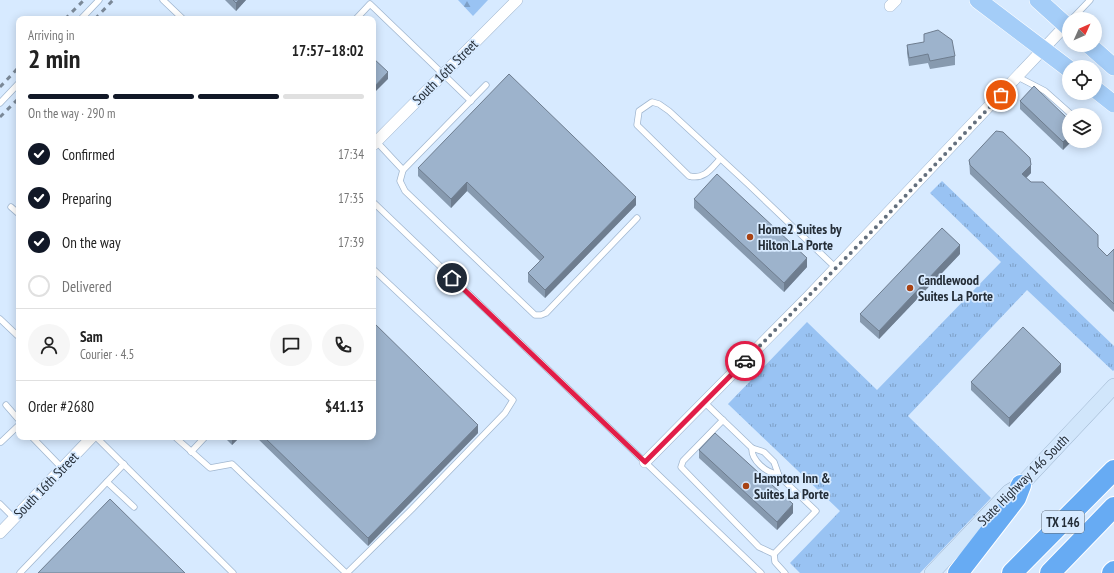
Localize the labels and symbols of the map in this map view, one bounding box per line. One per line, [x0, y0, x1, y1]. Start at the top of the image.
north arrow [1062, 12, 1102, 52]
street label: South 16th Street [408, 35, 482, 109]
pin [984, 78, 1018, 112]
place label: Home2 Suites by Hilton La Porte [758, 220, 842, 254]
marker: Home2 Suites by Hilton La Porte [745, 232, 755, 242]
pin [435, 261, 469, 295]
place label: Candlewood Suites La Porte [918, 271, 993, 305]
marker: Candlewood Suites La Porte [905, 283, 915, 293]
courier [725, 341, 765, 381]
street label: State Highway 146 South [973, 430, 1073, 530]
street label: South 16th Street [10, 448, 82, 522]
place label: Hampton Inn & Suites La Porte [754, 469, 830, 503]
marker: Hampton Inn & Suites La Porte [741, 481, 751, 491]
road number: TX 146 [1042, 511, 1084, 533]

